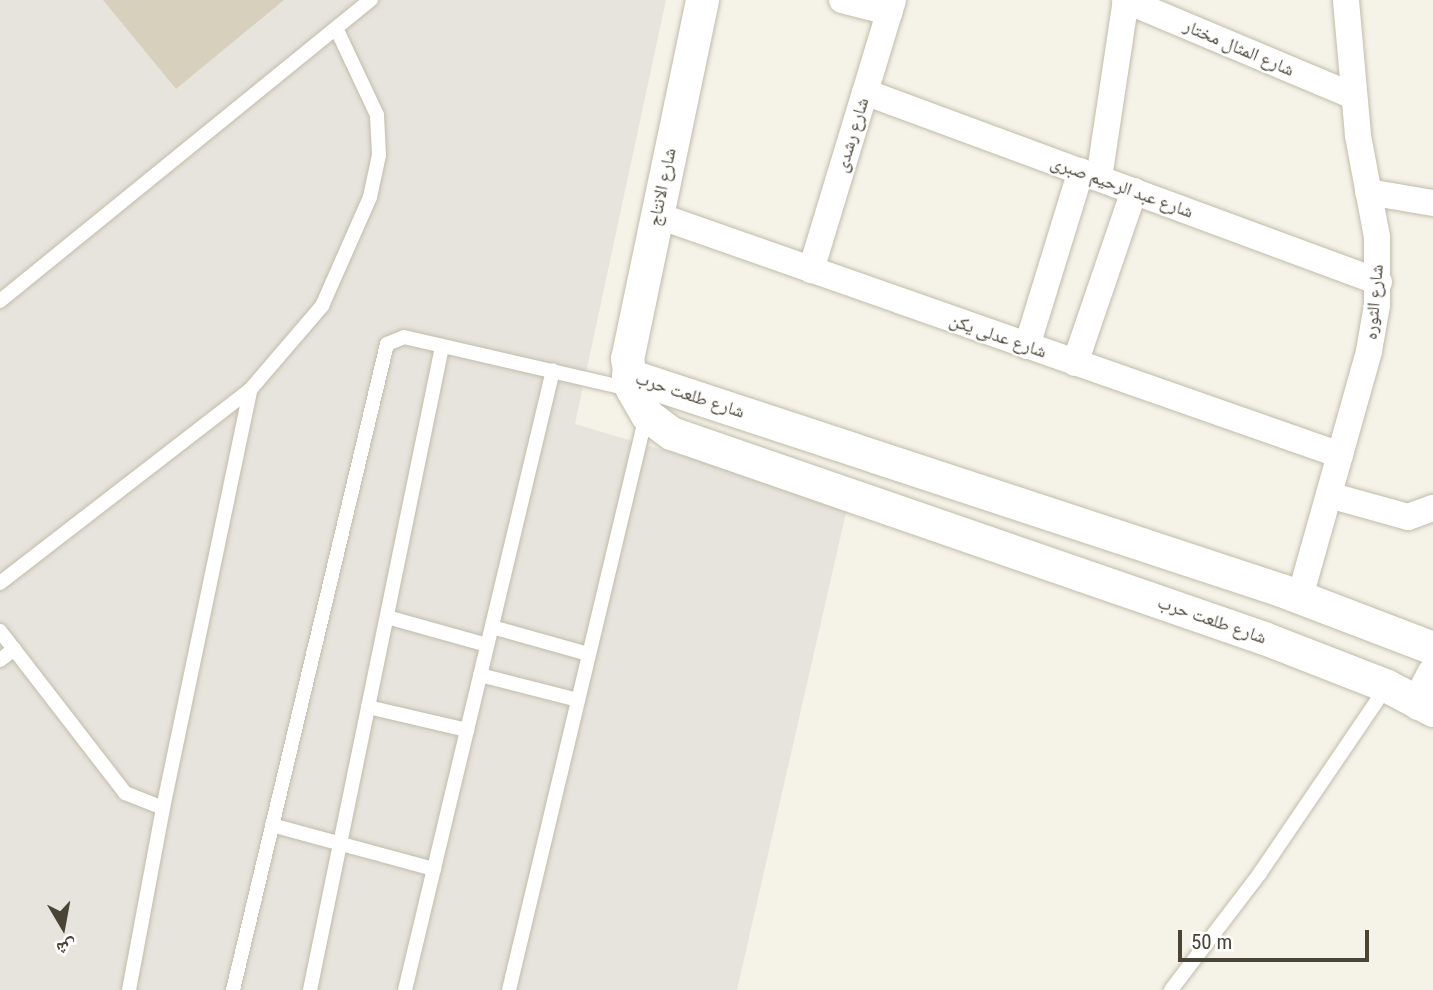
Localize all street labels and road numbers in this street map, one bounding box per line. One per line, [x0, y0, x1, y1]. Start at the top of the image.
street label: شارع المثال مختار [1180, 15, 1298, 81]
street label: شارع رشدى [830, 95, 874, 175]
street label: شارع الانتاج [643, 146, 681, 228]
street label: شارع عبد الرحيم صبرى [1048, 151, 1196, 223]
street label: شارع الثوره [1360, 263, 1388, 341]
street label: شارع عدلى يكن [947, 309, 1049, 363]
street label: شارع طلعت حرب [633, 367, 747, 423]
street label: شارع طلعت حرب [1155, 591, 1269, 649]

